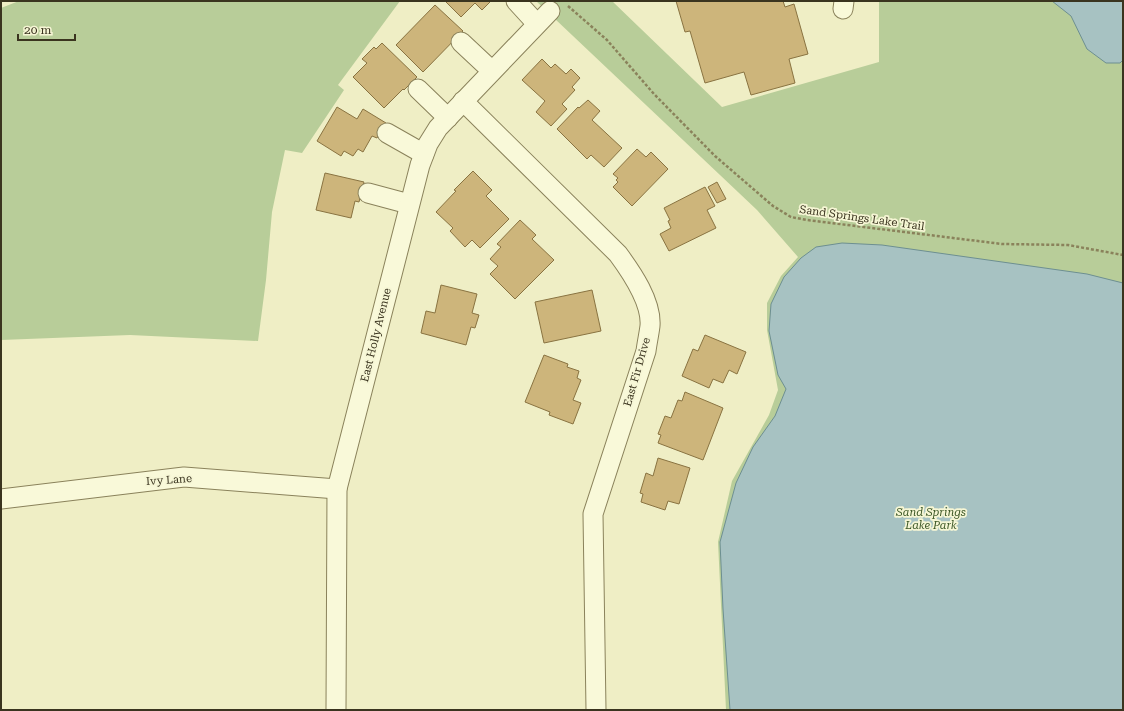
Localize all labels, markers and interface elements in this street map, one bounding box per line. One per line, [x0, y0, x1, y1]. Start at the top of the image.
scale bar [18, 16, 75, 42]
text: 20 m [24, 23, 51, 37]
street label: Sand Springs Lake Trail [799, 203, 926, 233]
street label: East Holly Avenue [358, 287, 394, 383]
street label: East Fir Drive [621, 336, 653, 408]
street label: Ivy Lane [146, 472, 192, 488]
park label: Sand Springs Lake Park [895, 506, 966, 532]

